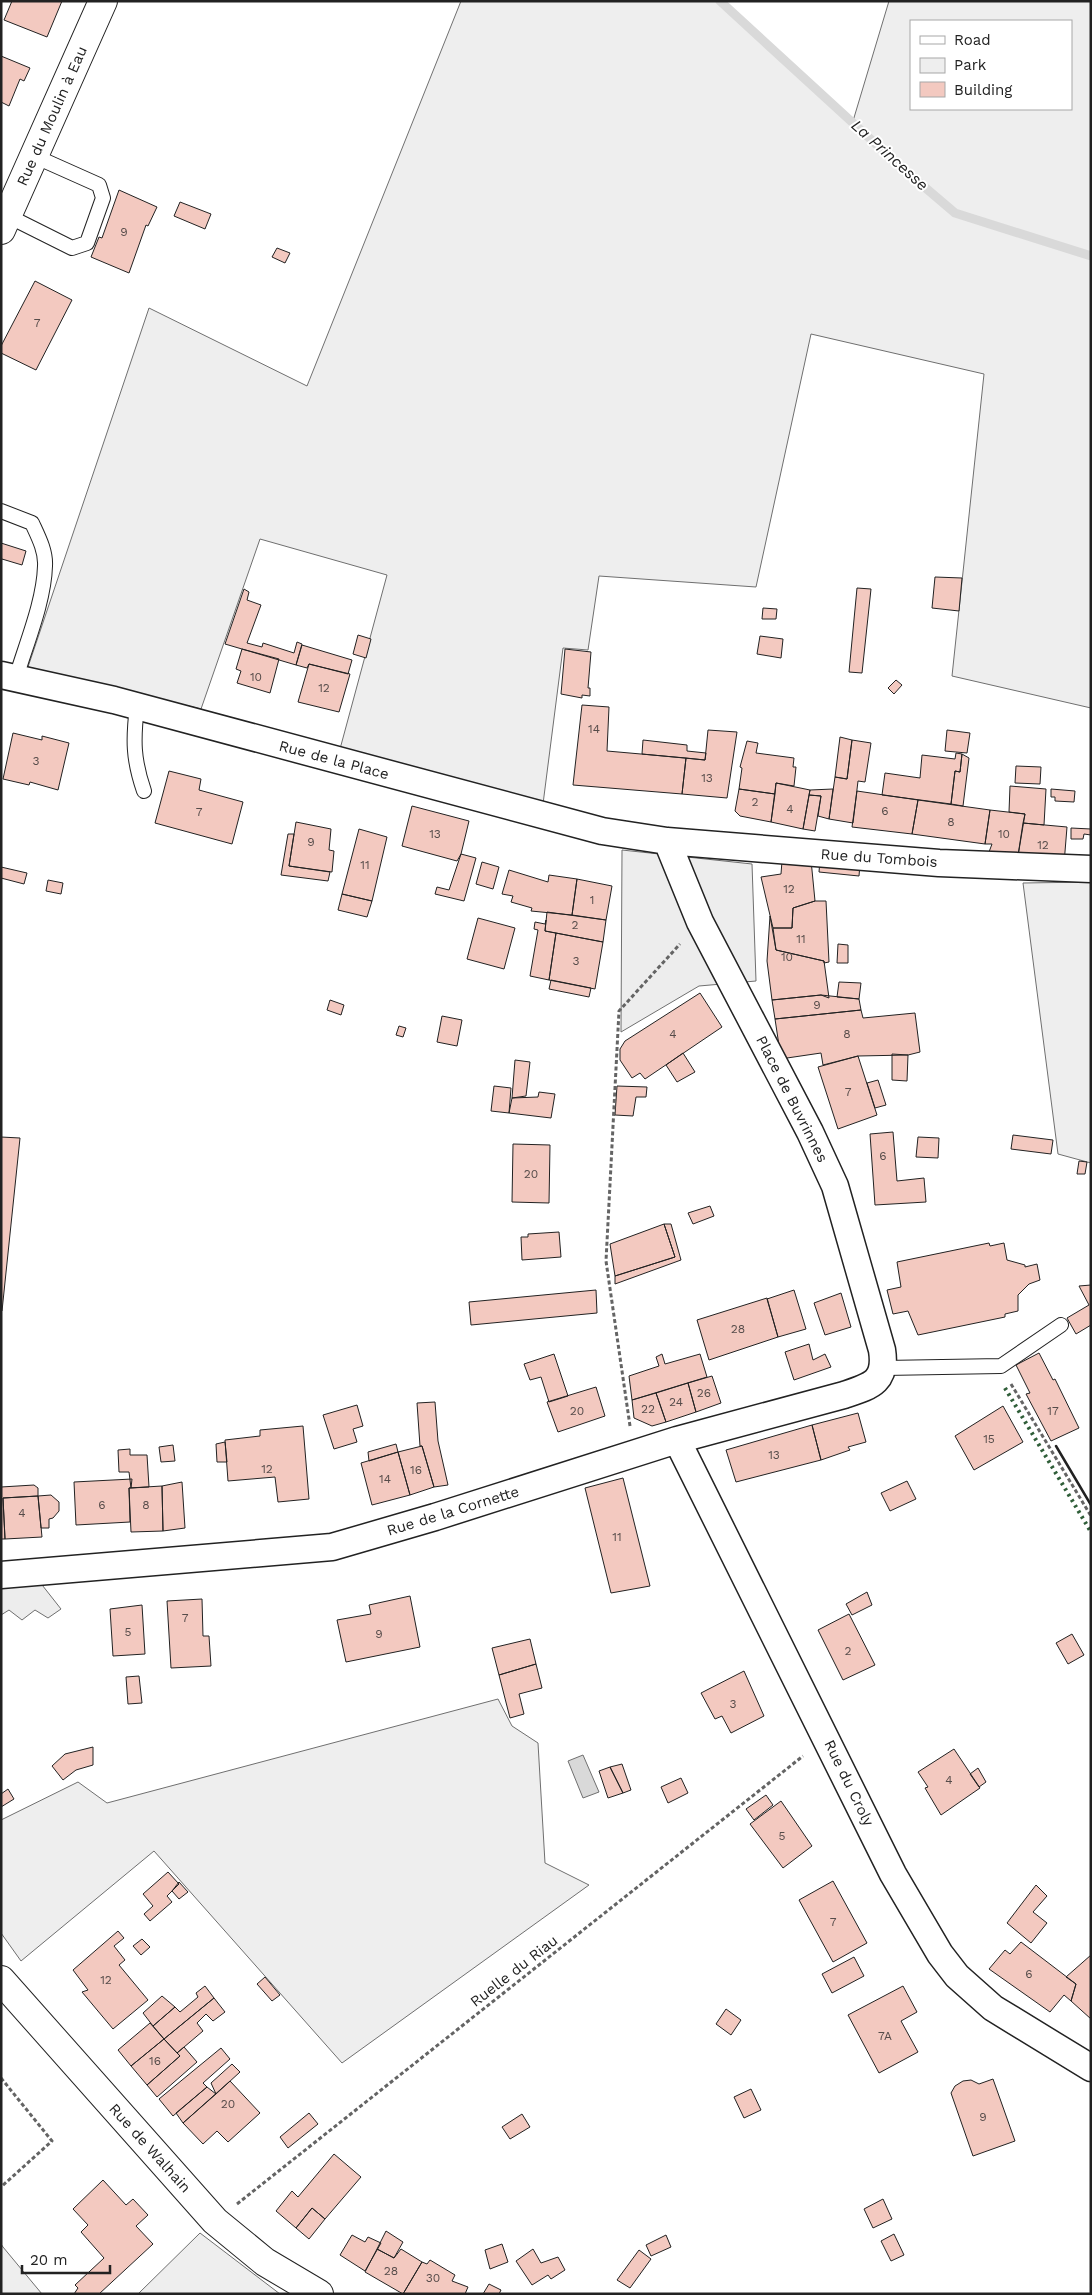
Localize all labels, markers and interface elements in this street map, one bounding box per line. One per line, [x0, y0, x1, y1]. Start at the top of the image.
legend [910, 20, 1072, 110]
text: Road [954, 31, 991, 49]
street label: Rue du Moulin à Eau [13, 43, 91, 189]
text: Park [954, 56, 987, 74]
text: Building [954, 81, 1012, 99]
water label: La Princesse [848, 115, 932, 195]
house number: 9 [120, 225, 128, 239]
house number: 7 [34, 316, 41, 330]
house number: 10 [250, 670, 262, 684]
house number: 12 [318, 681, 330, 695]
house number: 14 [588, 722, 600, 736]
street label: Rue de la Place [277, 737, 391, 783]
house number: 3 [33, 754, 40, 768]
house number: 13 [701, 771, 713, 785]
house number: 2 [752, 795, 759, 809]
house number: 4 [786, 802, 794, 816]
house number: 6 [881, 804, 889, 818]
house number: 7 [196, 805, 203, 819]
house number: 8 [947, 815, 955, 829]
house number: 13 [429, 827, 441, 841]
house number: 10 [998, 827, 1010, 841]
house number: 9 [307, 835, 315, 849]
house number: 12 [1037, 838, 1049, 852]
street label: Rue du Tombois [820, 845, 938, 871]
house number: 11 [360, 858, 370, 872]
house number: 12 [783, 882, 795, 896]
house number: 1 [590, 893, 594, 907]
house number: 2 [572, 918, 579, 932]
house number: 11 [796, 932, 806, 946]
house number: 10 [781, 950, 793, 964]
house number: 3 [573, 954, 580, 968]
house number: 9 [813, 998, 821, 1012]
house number: 4 [669, 1027, 677, 1041]
house number: 8 [843, 1027, 851, 1041]
street label: Place de Buvrinnes [752, 1033, 832, 1165]
house number: 7 [845, 1085, 852, 1099]
house number: 6 [879, 1149, 887, 1163]
house number: 20 [524, 1167, 538, 1181]
house number: 28 [731, 1322, 745, 1336]
house number: 26 [697, 1386, 711, 1400]
house number: 24 [669, 1395, 683, 1409]
house number: 22 [641, 1402, 655, 1416]
house number: 20 [570, 1404, 584, 1418]
house number: 17 [1047, 1404, 1059, 1418]
house number: 15 [983, 1432, 995, 1446]
house number: 13 [768, 1448, 780, 1462]
house number: 12 [261, 1462, 273, 1476]
house number: 16 [410, 1463, 422, 1477]
house number: 14 [379, 1472, 391, 1486]
street label: Rue de la Cornette [385, 1482, 521, 1540]
house number: 6 [98, 1498, 106, 1512]
house number: 8 [142, 1498, 150, 1512]
house number: 4 [18, 1506, 26, 1520]
house number: 11 [612, 1530, 622, 1544]
house number: 7 [182, 1611, 189, 1625]
house number: 5 [125, 1625, 132, 1639]
house number: 9 [375, 1627, 383, 1641]
house number: 2 [845, 1644, 852, 1658]
house number: 3 [730, 1697, 737, 1711]
street label: Rue du Croly [820, 1737, 878, 1829]
house number: 4 [945, 1773, 953, 1787]
house number: 5 [779, 1829, 786, 1843]
house number: 7 [830, 1915, 837, 1929]
street label: Ruelle du Riau [467, 1931, 561, 2011]
house number: 6 [1025, 1967, 1033, 1981]
house number: 12 [100, 1973, 112, 1987]
house number: 7A [878, 2029, 892, 2043]
house number: 16 [149, 2054, 161, 2068]
house number: 20 [221, 2097, 235, 2111]
street label: Rue de Walhain [105, 2100, 195, 2196]
house number: 9 [979, 2110, 987, 2124]
scale bar [22, 2242, 110, 2274]
text: 20 m [30, 2251, 68, 2269]
house number: 28 [384, 2264, 398, 2278]
house number: 30 [426, 2271, 440, 2285]

